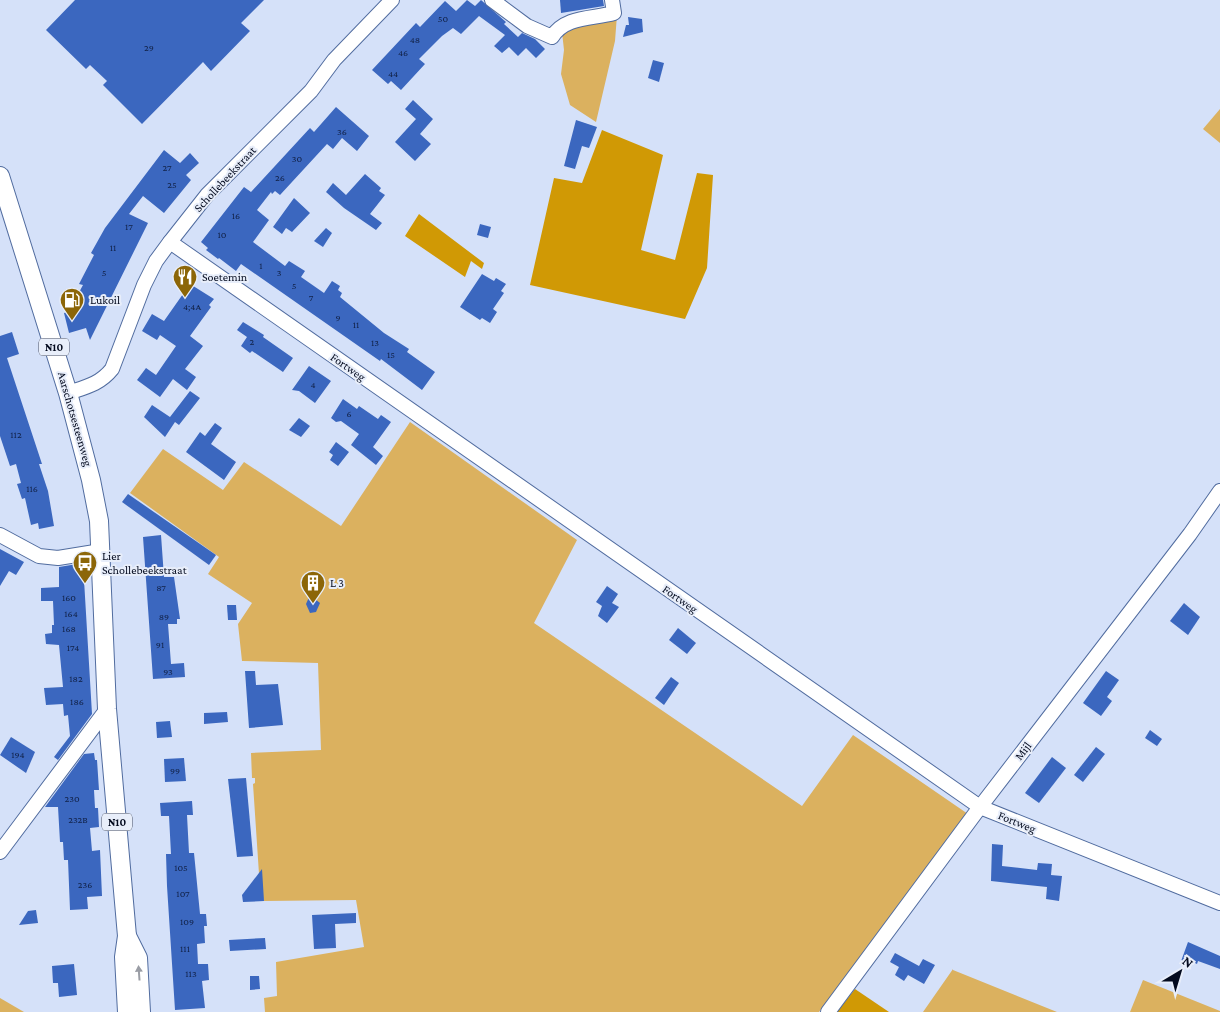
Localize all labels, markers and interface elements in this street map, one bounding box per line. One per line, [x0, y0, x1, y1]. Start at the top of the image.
house number: 50 [438, 13, 449, 24]
house number: 48 [410, 34, 420, 45]
house number: 29 [144, 42, 154, 53]
house number: 46 [398, 47, 408, 58]
house number: 44 [388, 68, 398, 79]
house number: 36 [337, 126, 347, 137]
street label: Schollebeekstraat [191, 143, 260, 215]
house number: 30 [292, 153, 303, 164]
house number: 27 [162, 162, 172, 173]
house number: 26 [275, 172, 285, 183]
house number: 25 [167, 179, 177, 190]
house number: 16 [232, 210, 240, 221]
house number: 17 [125, 221, 133, 232]
house number: 10 [218, 229, 227, 240]
house number: 11 [110, 242, 116, 253]
house number: 1 [259, 260, 263, 271]
restaurant icon: Soetemin [172, 264, 198, 298]
house number: 5 [102, 267, 107, 278]
house number: 3 [277, 267, 282, 278]
place label: Soetemin [202, 270, 248, 284]
house number: 5 [292, 280, 297, 291]
fuel station icon: Lukoil [59, 287, 85, 321]
house number: 7 [309, 292, 314, 303]
place label: Lukoil [90, 293, 120, 307]
house number: 4;4A [183, 301, 201, 312]
house number: 9 [335, 312, 341, 323]
house number: 11 [353, 319, 359, 330]
house number: 2 [250, 336, 255, 347]
house number: 13 [371, 337, 379, 348]
road number: N10 [39, 338, 69, 356]
house number: 15 [387, 349, 395, 360]
street label: Fortweg [328, 350, 368, 384]
street label: Aarschotsesteenweg [55, 370, 95, 468]
house number: 4 [310, 379, 316, 390]
house number: 6 [346, 408, 352, 419]
house number: 112 [10, 429, 22, 440]
house number: 116 [26, 483, 38, 494]
place label: Lier Schollebeekstraat [102, 549, 188, 577]
bus stop icon: Lier Schollebeekstraat [72, 550, 98, 584]
building icon: L 3 [300, 570, 326, 604]
place label: L 3 [330, 576, 344, 590]
house number: 87 [156, 582, 166, 593]
street label: Fortweg [660, 582, 700, 616]
house number: 160 [62, 592, 76, 603]
house number: 164 [64, 608, 78, 619]
house number: 89 [159, 611, 169, 622]
house number: 168 [62, 623, 76, 634]
house number: 91 [156, 639, 164, 650]
house number: 174 [67, 642, 79, 653]
house number: 93 [163, 666, 173, 677]
house number: 182 [69, 673, 83, 684]
house number: 186 [70, 696, 84, 707]
street label: Mijl [1012, 739, 1034, 763]
house number: 194 [11, 749, 25, 760]
house number: 99 [170, 765, 180, 776]
house number: 230 [64, 793, 80, 804]
street label: Fortweg [996, 808, 1038, 836]
house number: 232B [68, 814, 88, 825]
road number: N10 [102, 814, 132, 830]
house number: 105 [174, 862, 188, 873]
house number: 236 [78, 879, 92, 890]
house number: 107 [176, 888, 190, 899]
house number: 109 [180, 916, 194, 927]
house number: 111 [180, 943, 190, 954]
north arrow [1155, 947, 1205, 997]
text: N [1179, 953, 1197, 971]
one-way arrow [134, 965, 142, 981]
house number: 113 [185, 968, 197, 979]

